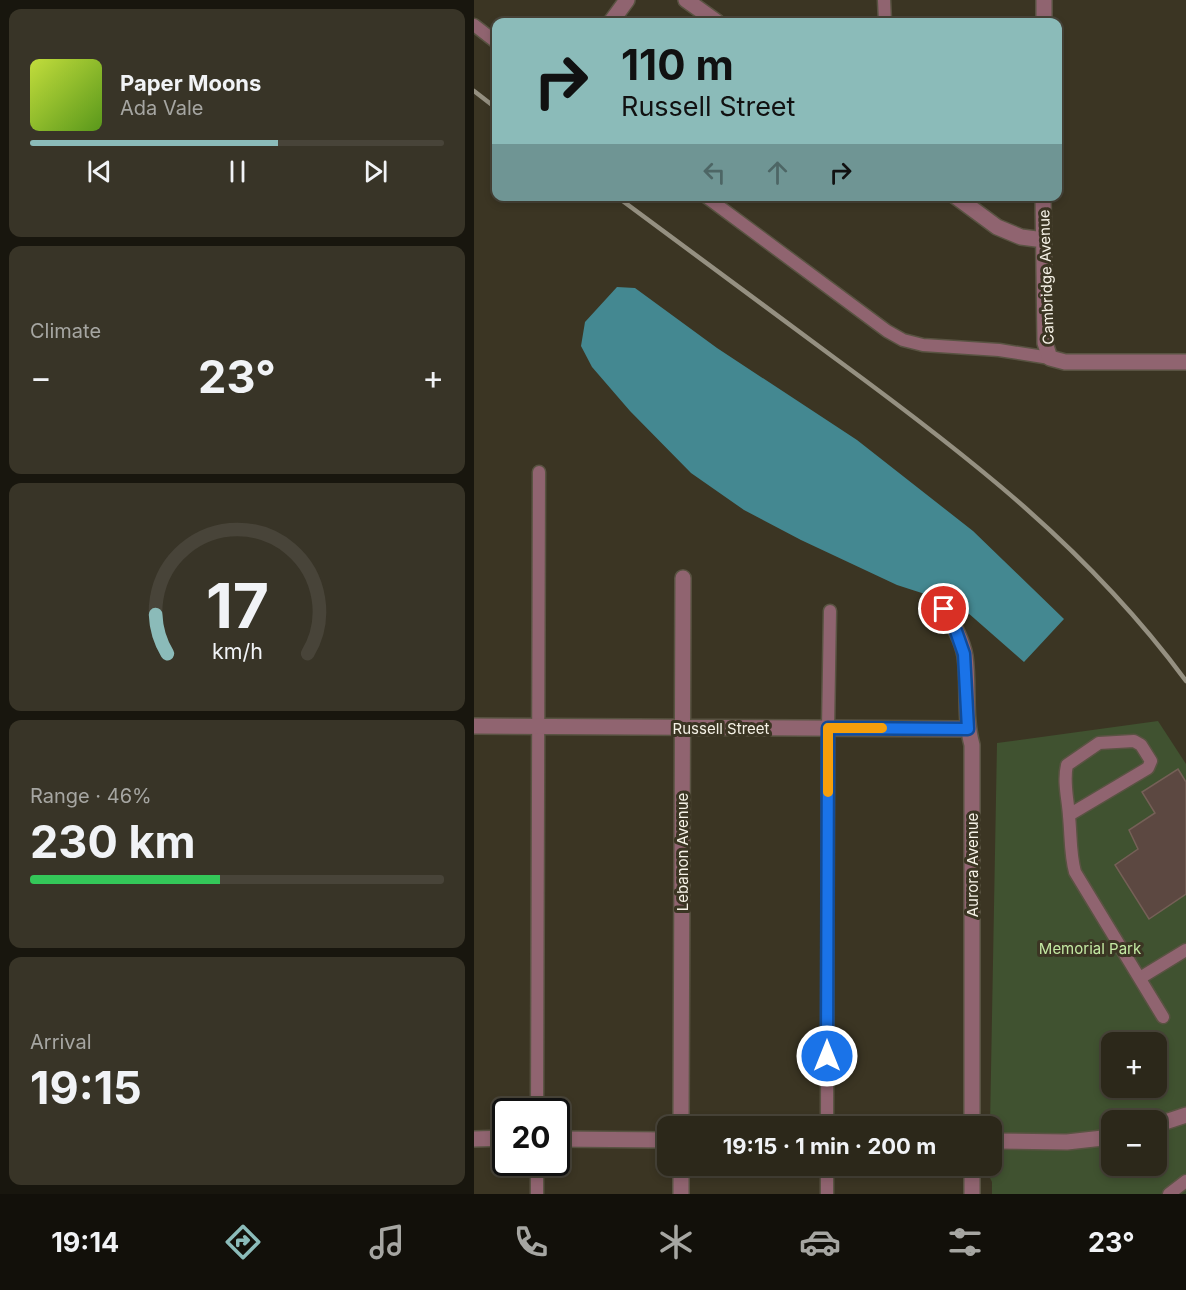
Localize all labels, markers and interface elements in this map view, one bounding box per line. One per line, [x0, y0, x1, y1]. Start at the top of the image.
text: 110 m [621, 39, 734, 90]
icon: right [522, 42, 600, 120]
text: Paper Moons [120, 70, 261, 96]
text: Russell Street [621, 90, 795, 123]
text: Ada Vale [120, 96, 203, 120]
icon: previous [83, 155, 116, 188]
icon: pause [221, 155, 254, 188]
icon: next [359, 155, 392, 188]
icon: left [698, 156, 731, 189]
icon: ahead [761, 156, 794, 189]
icon: right [824, 156, 857, 189]
street label: Cambridge Avenue [1034, 209, 1058, 345]
text: Climate [30, 319, 101, 343]
text: 23° [198, 349, 276, 404]
text: − [30, 357, 52, 397]
text: + [422, 357, 444, 397]
text: 17 [205, 568, 269, 643]
pin [918, 583, 969, 634]
icon: arrive [927, 592, 960, 625]
text: km/h [212, 638, 262, 664]
street label: Russell Street [673, 719, 770, 738]
text: Range · 46% [30, 784, 152, 808]
street label: Lebanon Avenue [673, 793, 692, 911]
street label: Aurora Avenue [963, 813, 982, 917]
text: 230 km [30, 814, 196, 869]
park label: Memorial Park [1039, 939, 1142, 958]
position arrow [795, 1024, 859, 1088]
text: Arrival [30, 1030, 92, 1054]
map controls [1101, 1032, 1167, 1176]
button: + [1101, 1032, 1167, 1098]
text: 19:15 [30, 1060, 142, 1115]
speed limit sign: 20 [492, 1098, 570, 1176]
button: − [1101, 1110, 1167, 1176]
text: 19:15 · 1 min · 200 m [723, 1133, 936, 1159]
icon: directions [222, 1221, 264, 1263]
icon: music [366, 1221, 408, 1263]
icon: phone [510, 1221, 552, 1263]
icon: climate [655, 1221, 697, 1263]
icon: car [799, 1221, 841, 1263]
icon: filters [944, 1221, 986, 1263]
text: 19:14 [51, 1226, 119, 1259]
text: 23° [1088, 1226, 1135, 1259]

